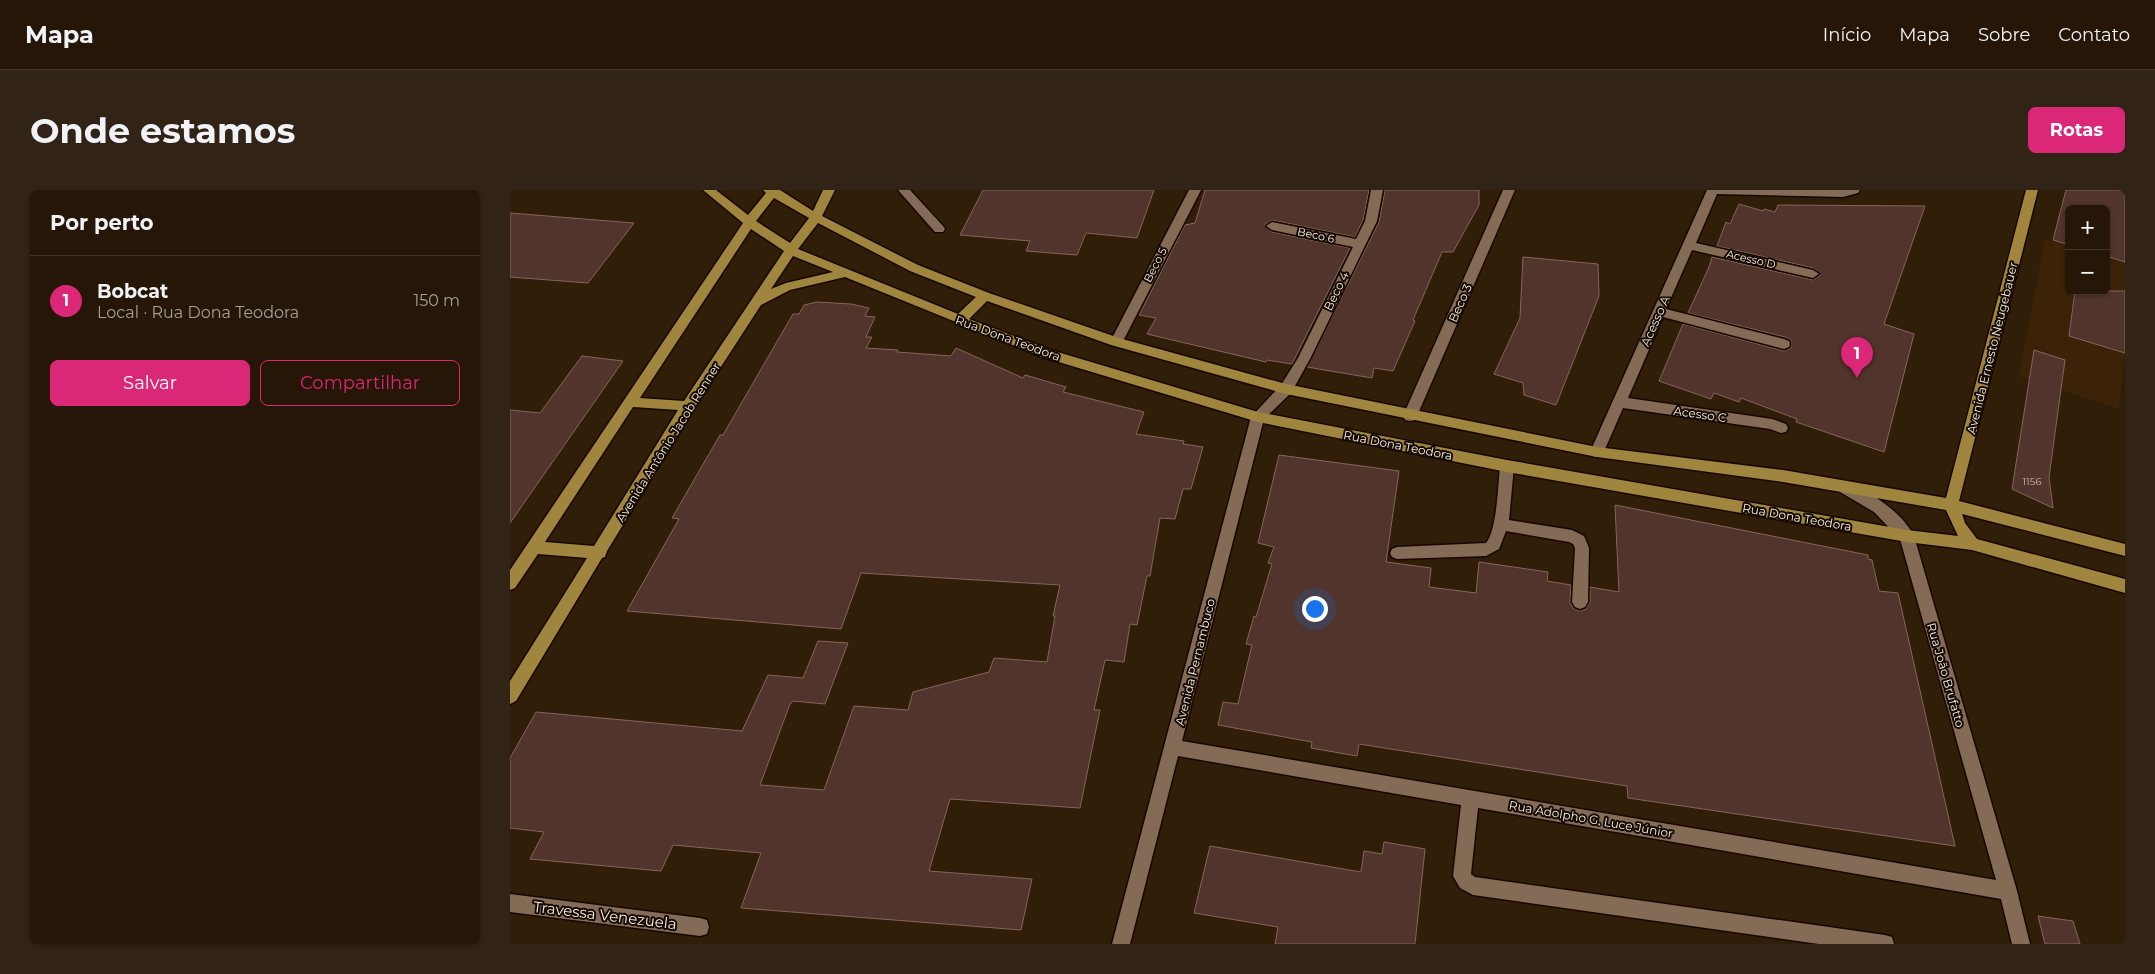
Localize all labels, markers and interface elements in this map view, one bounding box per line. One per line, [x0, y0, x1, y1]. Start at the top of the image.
text: Mapa [25, 20, 94, 49]
text: Início [1823, 24, 1871, 46]
text: Mapa [1899, 24, 1950, 46]
text: Sobre [1978, 24, 2030, 46]
text: Contato [2058, 24, 2130, 46]
button: Rotas [2028, 107, 2125, 153]
text: Onde estamos [30, 109, 295, 152]
map controls [2065, 205, 2110, 295]
button: + [2065, 205, 2110, 250]
text: Por perto [50, 210, 154, 235]
street label: Beco 6 [1296, 224, 1336, 246]
street label: Beco 5 [1140, 245, 1170, 285]
street label: Acesso D [1725, 247, 1777, 271]
button: − [2065, 250, 2110, 295]
street label: Avenida Ernesto Neugebauer [1963, 260, 2021, 436]
street label: Beco 4 [1320, 269, 1352, 313]
text: Bobcat [97, 280, 168, 303]
street label: Beco 3 [1445, 281, 1475, 324]
text: 1 [63, 291, 69, 310]
text: 150 m [413, 291, 460, 310]
street label: Acesso A [1637, 293, 1673, 348]
text: Local · Rua Dona Teodora [97, 303, 299, 322]
street label: Rua Dona Teodora [953, 312, 1063, 364]
pin: 1 [1841, 337, 1873, 378]
street label: Avenida Antônio Jacob Renner [613, 359, 724, 525]
button: Salvar [50, 360, 250, 406]
button: Compartilhar [260, 360, 460, 406]
street label: Acesso C [1673, 403, 1728, 425]
street label: Rua Dona Teodora [1342, 427, 1454, 463]
house number: 1156 [2023, 475, 2041, 488]
street label: Rua Dona Teodora [1741, 500, 1853, 534]
your location [1302, 596, 1328, 622]
street label: Avenida Pernambuco [1172, 597, 1218, 727]
street label: Rua João Brufatto [1924, 621, 1968, 729]
street label: Rua Adolpho G. Luce Júnior [1508, 797, 1674, 841]
street label: Travessa Venezuela [532, 897, 678, 933]

